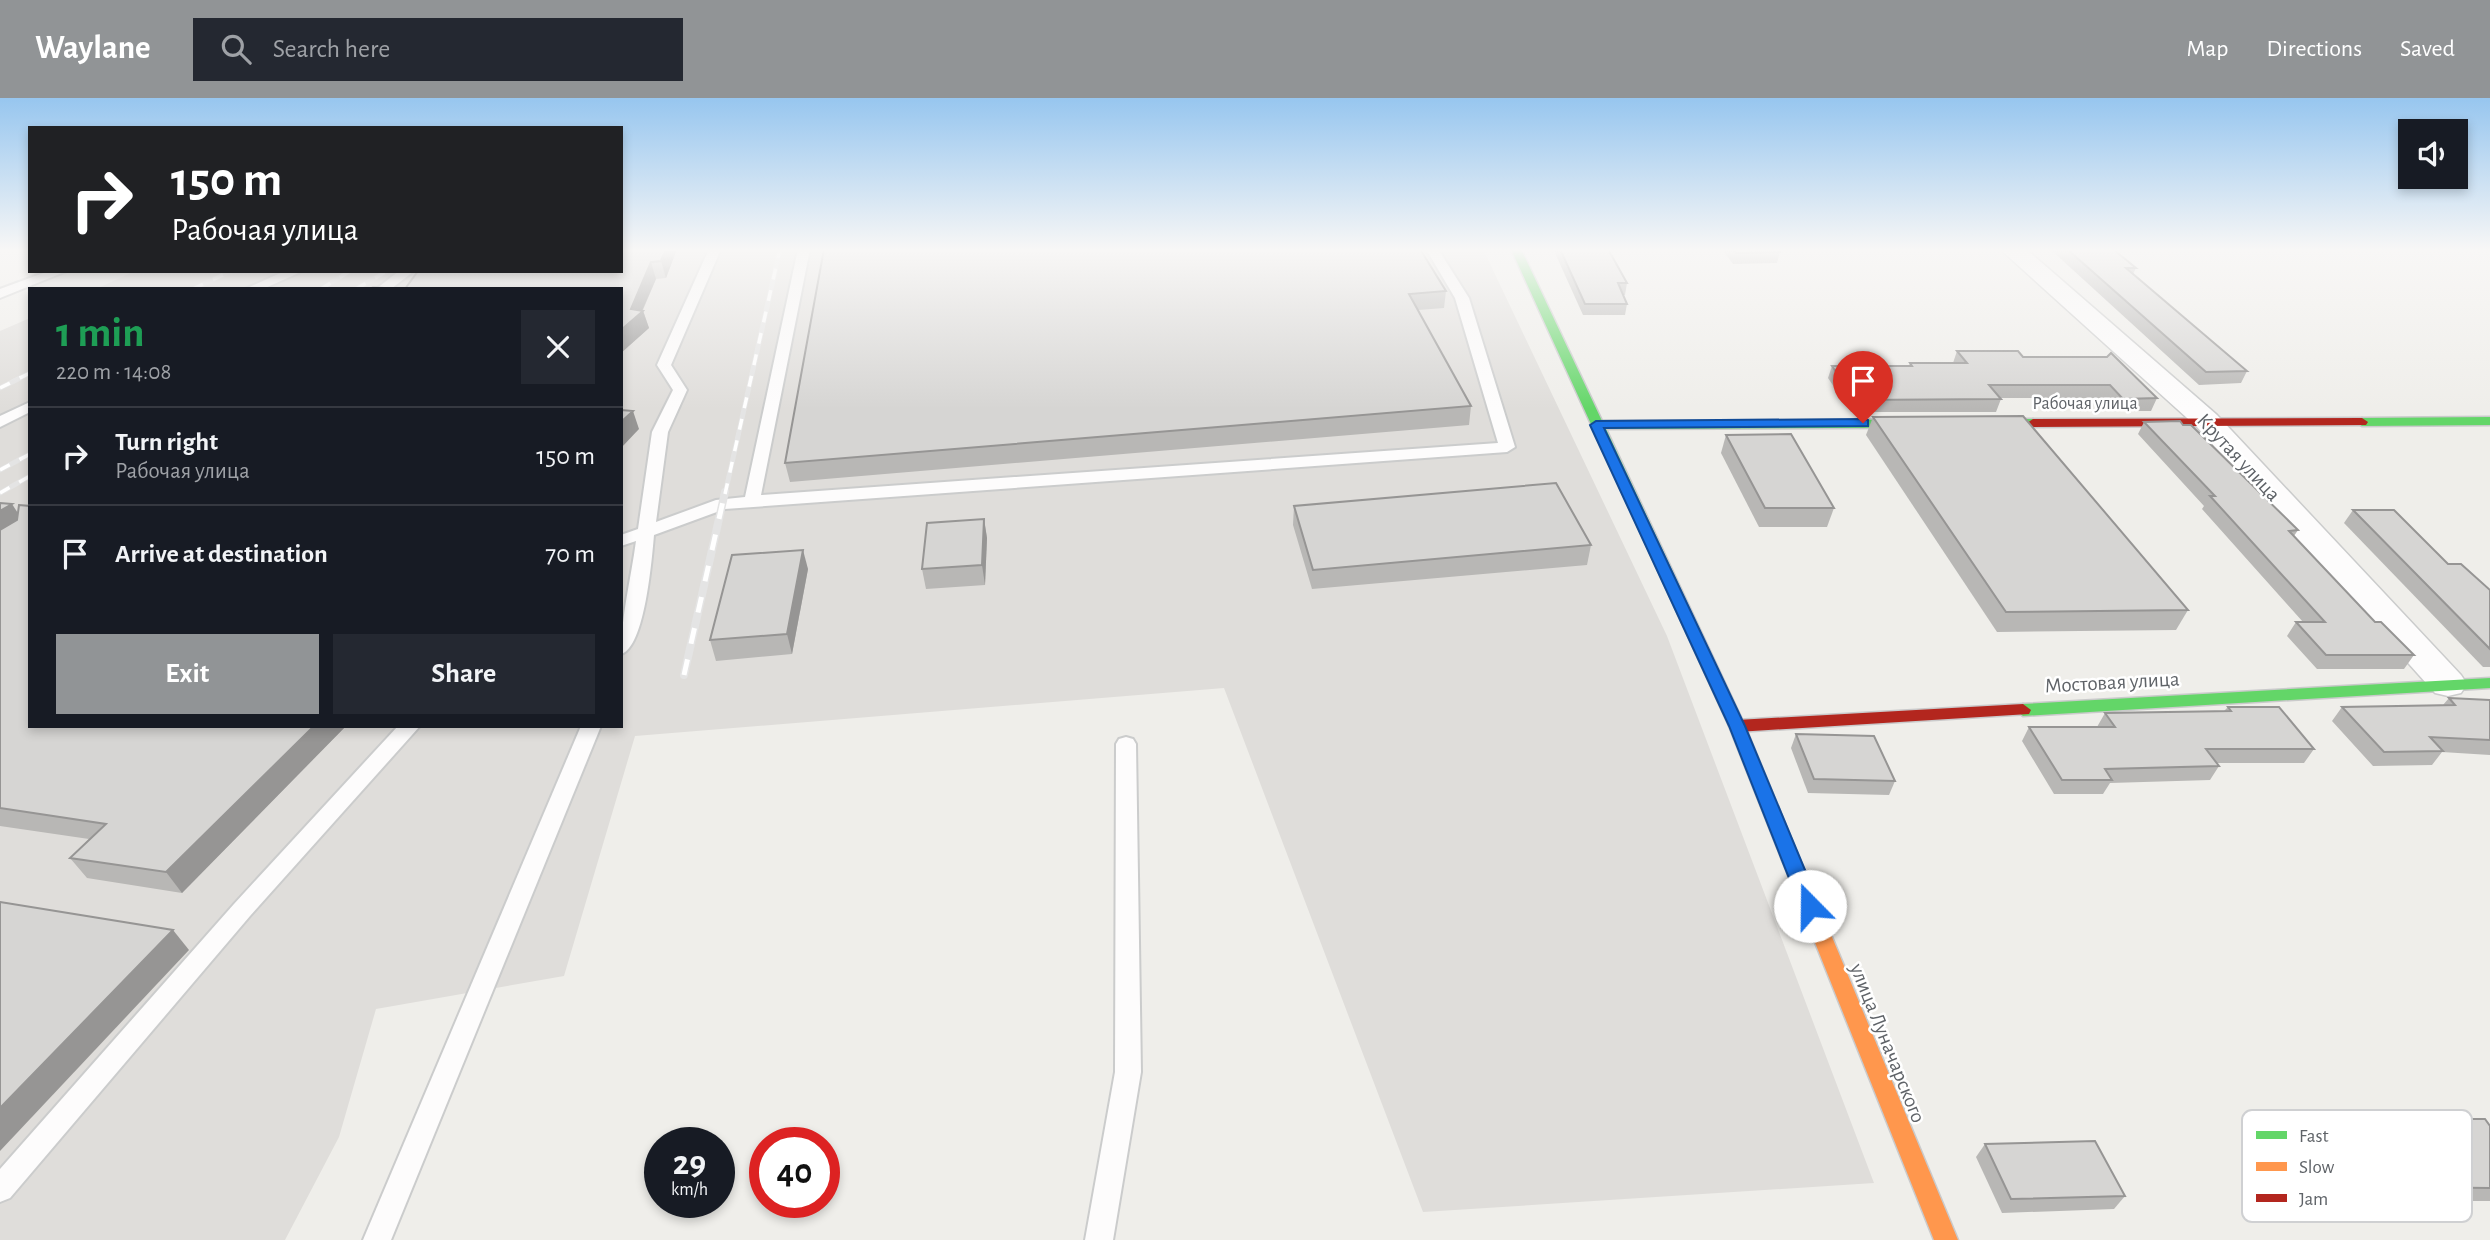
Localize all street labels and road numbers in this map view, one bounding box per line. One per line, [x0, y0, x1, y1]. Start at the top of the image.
street label: Рабочая улица [2032, 394, 2138, 413]
street label: Крутая улица [2193, 409, 2285, 506]
street label: Мостовая улица [2044, 668, 2180, 697]
street label: улица Луначарского [1846, 960, 1929, 1126]

